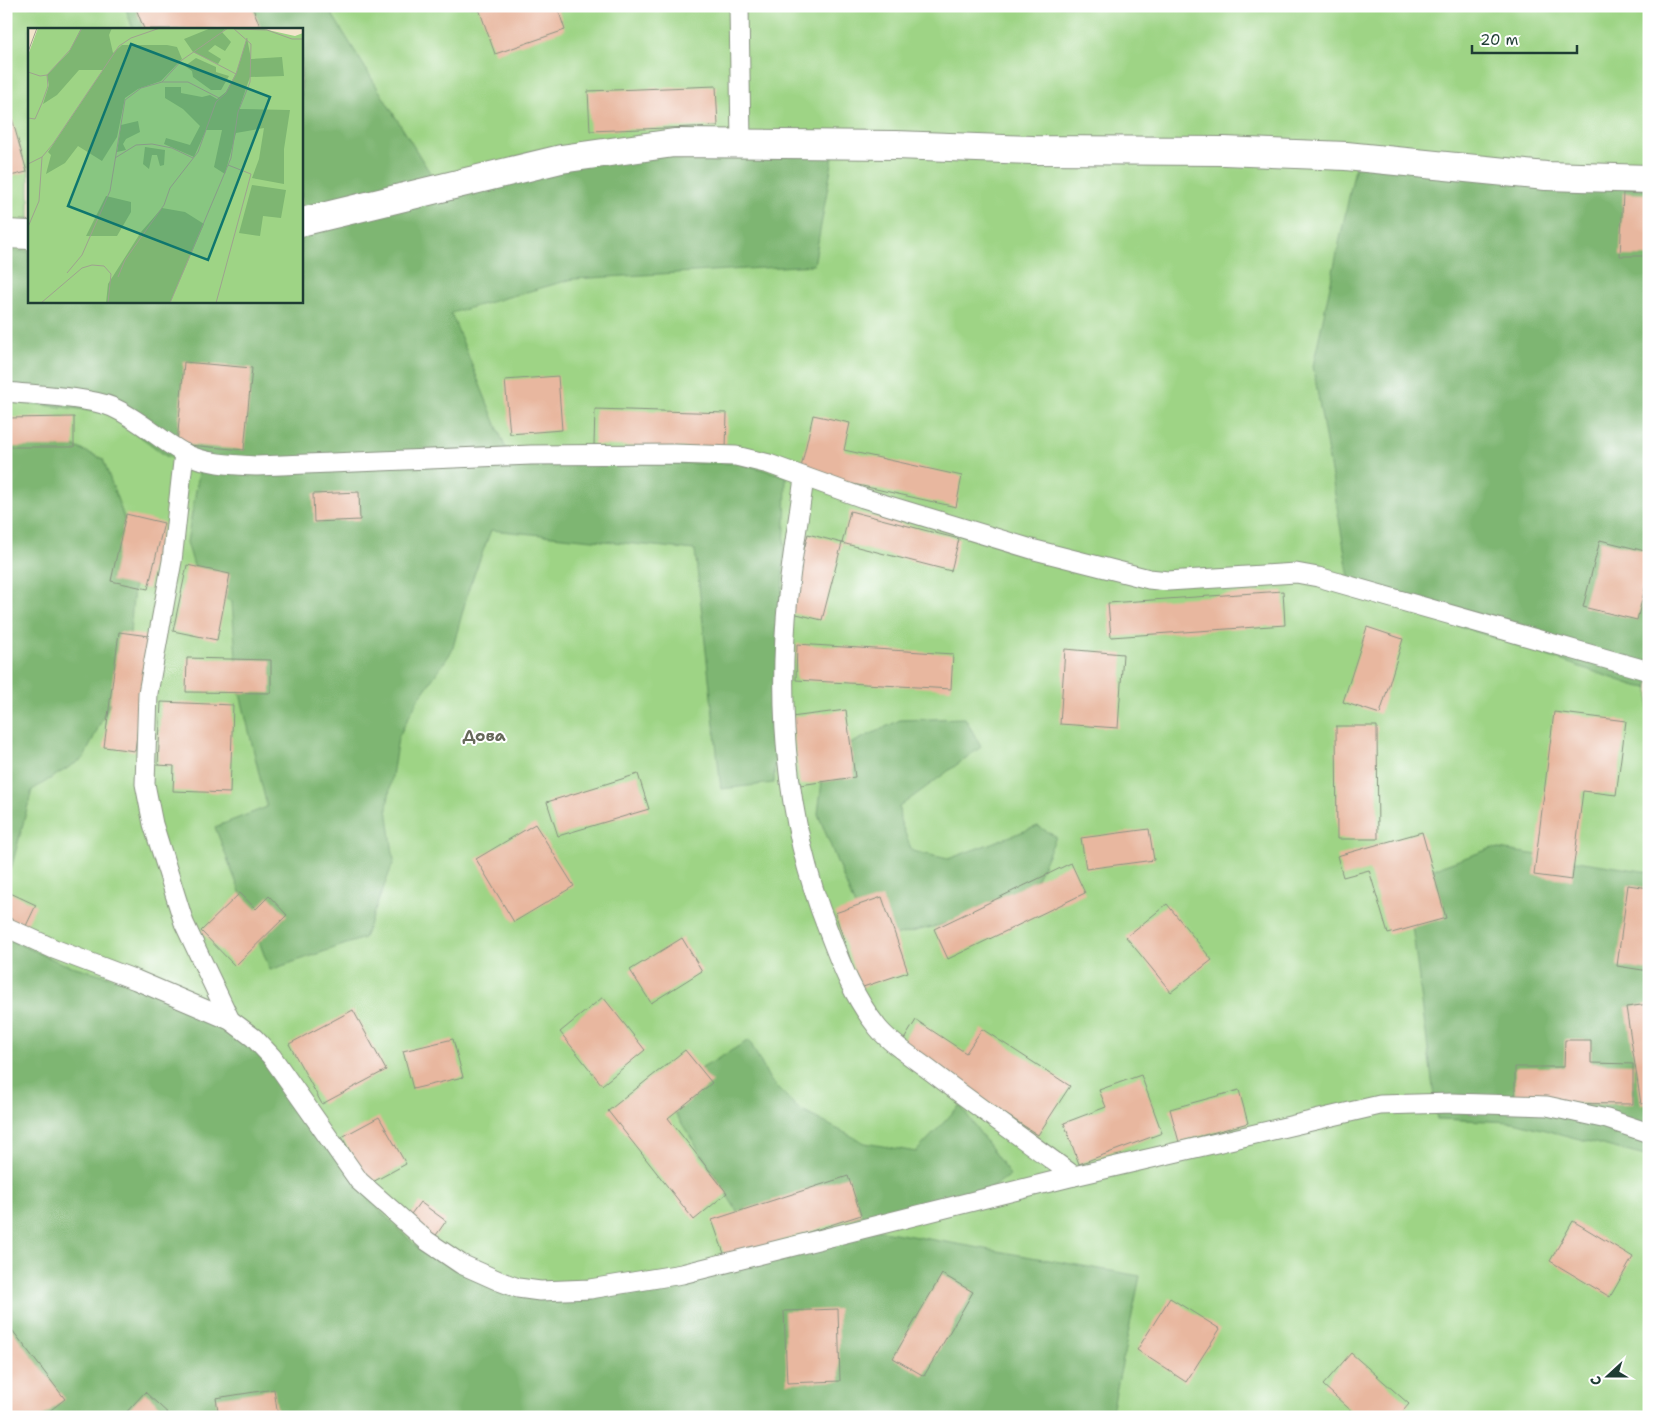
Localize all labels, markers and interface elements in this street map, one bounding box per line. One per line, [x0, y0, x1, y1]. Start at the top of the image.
scale bar [1472, 22, 1578, 54]
inset map [28, 28, 302, 302]
text: 20 m [1480, 30, 1519, 50]
district label: Дова [462, 725, 506, 746]
north arrow [1582, 1350, 1632, 1400]
text: С [1586, 1373, 1606, 1388]

